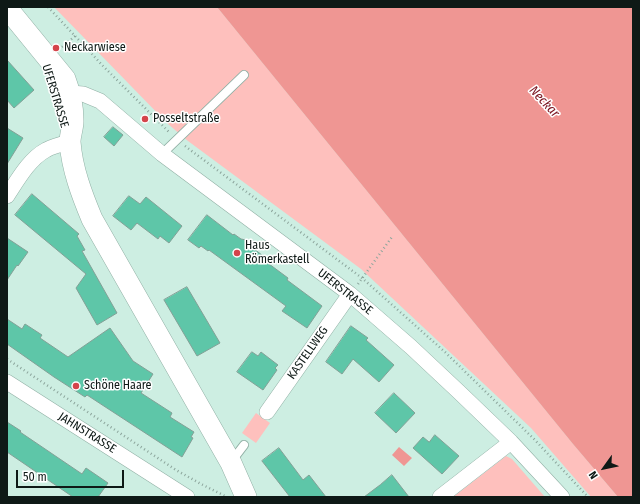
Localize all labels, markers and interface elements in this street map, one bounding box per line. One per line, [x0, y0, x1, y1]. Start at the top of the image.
place label: Neckarwiese [64, 41, 126, 55]
marker: Neckarwiese [51, 43, 61, 53]
street label: UFERSTRASSE [38, 62, 72, 130]
water label: Neckar [526, 83, 562, 121]
place label: Posseltstraße [153, 112, 219, 126]
marker: Posseltstraße [140, 114, 150, 124]
place label: Haus Römerkastell [245, 239, 309, 267]
marker: Haus Römerkastell [232, 248, 242, 258]
street label: UFERSTRASSE [315, 266, 375, 318]
street label: KASTELLWEG [285, 324, 331, 382]
place label: Schöne Haare [84, 379, 152, 393]
marker: Schöne Haare [71, 381, 81, 391]
street label: JAHNSTRASSE [55, 410, 119, 456]
north arrow [584, 448, 624, 488]
scale bar [18, 462, 126, 488]
text: N [586, 469, 601, 481]
text: 50 m [23, 470, 47, 484]

